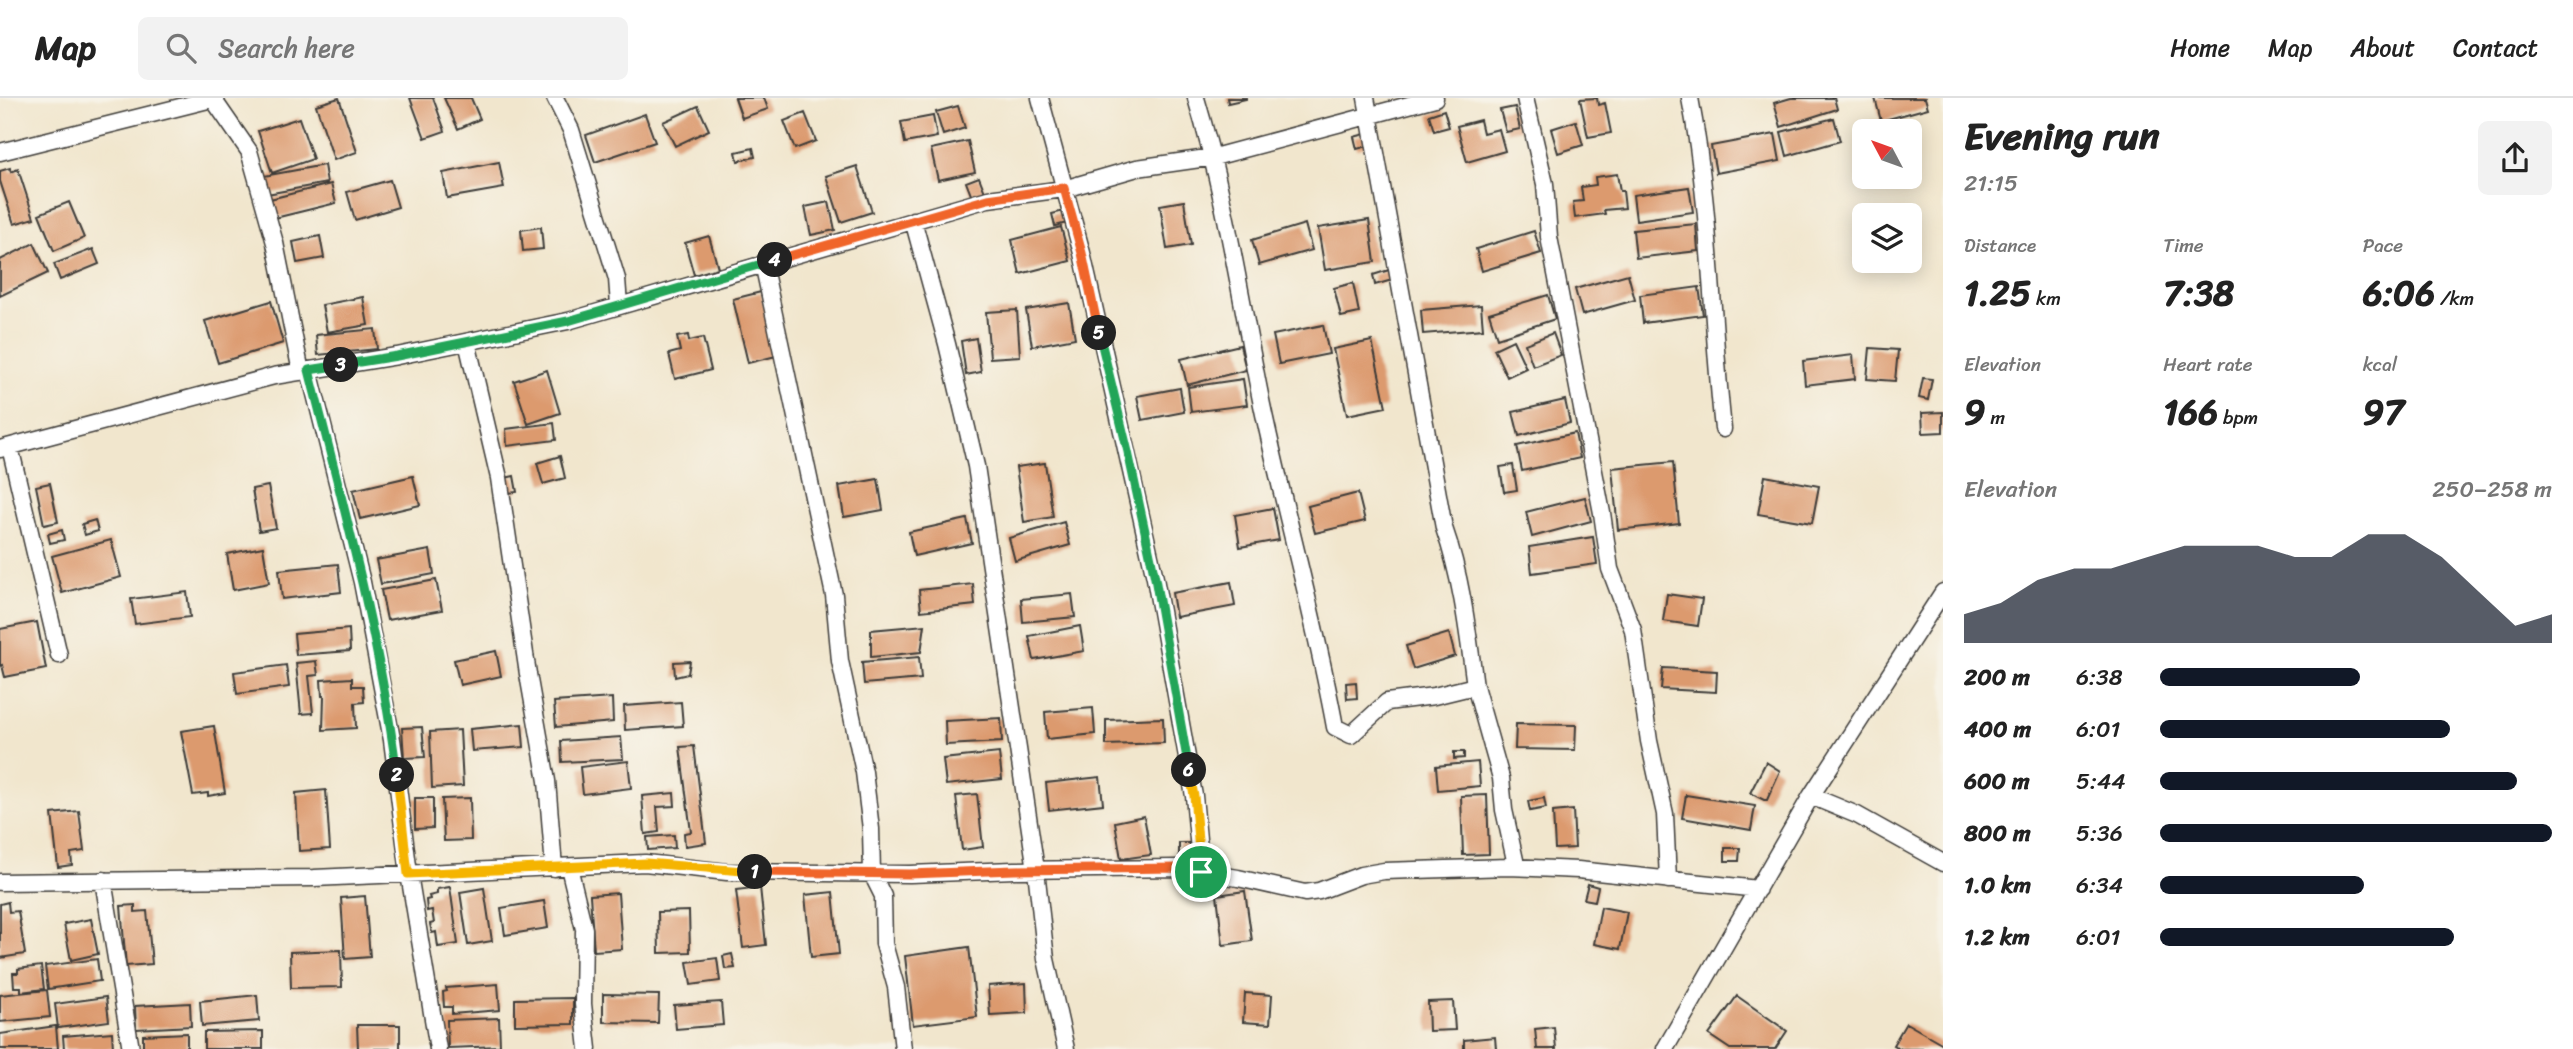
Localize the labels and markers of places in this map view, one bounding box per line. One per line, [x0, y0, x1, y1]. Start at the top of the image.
pin: 4 [758, 242, 792, 278]
pin: 5 [1082, 316, 1116, 350]
pin: 3 [324, 348, 358, 382]
pin: 6 [1172, 752, 1206, 788]
pin: 2 [380, 758, 414, 792]
pin [1171, 842, 1231, 902]
pin: 1 [738, 854, 772, 890]

